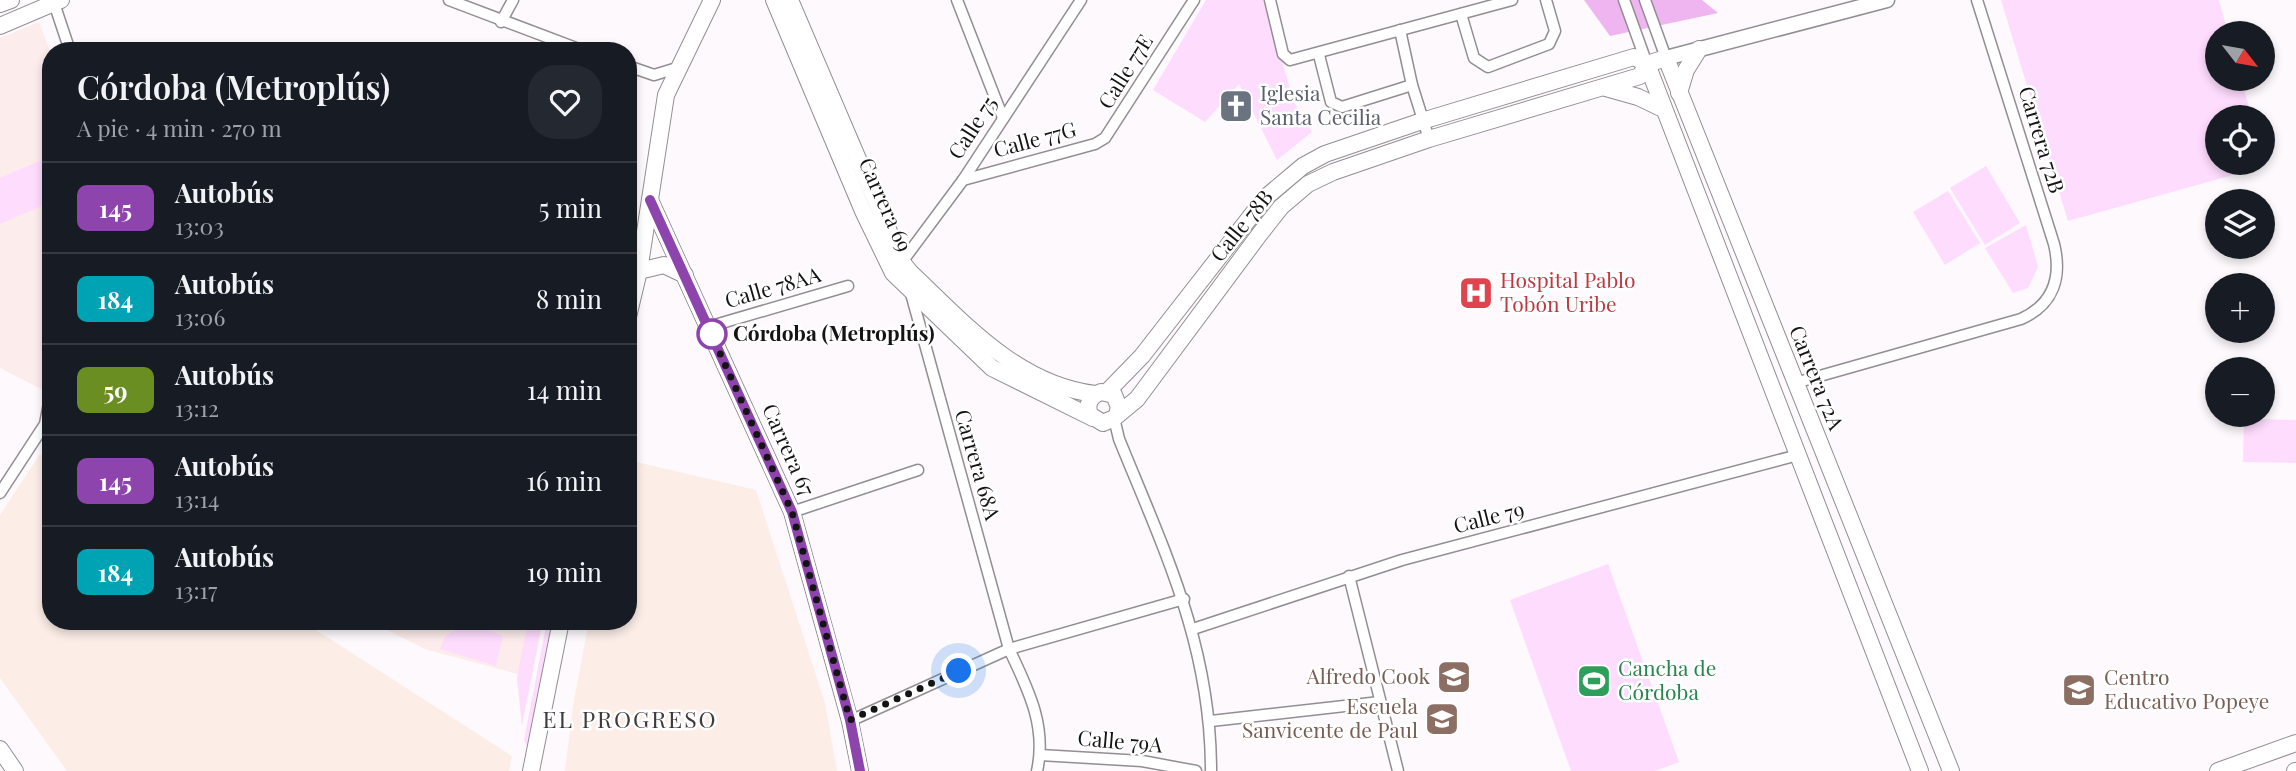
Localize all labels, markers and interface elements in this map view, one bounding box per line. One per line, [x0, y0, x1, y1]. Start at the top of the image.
north arrow [2205, 21, 2275, 91]
map controls [2205, 21, 2275, 427]
street label: Calle 77E [1091, 29, 1158, 113]
text: Córdoba (Metroplús) [77, 64, 390, 108]
button: heart [528, 65, 602, 139]
place label: Iglesia Santa Cecilia [1260, 78, 1382, 130]
street label: Carrera 72B [2013, 83, 2072, 196]
church icon: Iglesia Santa Cecilia [1217, 87, 1255, 125]
street label: Calle 75 [941, 90, 1002, 164]
button: locate [2205, 105, 2275, 175]
text: A pie · 4 min · 270 m [77, 112, 282, 143]
street label: Calle 77G [990, 114, 1079, 163]
street label: Carrera 69 [854, 153, 920, 256]
text: Autobús [175, 175, 274, 210]
street label: Calle 78B [1203, 183, 1278, 267]
button: layers [2205, 189, 2275, 259]
text: 5 min [539, 190, 602, 225]
text: 145 [99, 192, 132, 224]
text: 13:03 [175, 210, 224, 241]
street label: Calle 78AA [721, 259, 824, 313]
place label: Hospital Pablo Tobón Uribe [1500, 265, 1635, 317]
text: Autobús [175, 266, 274, 301]
button: + [2205, 273, 2275, 343]
hospital icon: Hospital Pablo Tobón Uribe [1457, 274, 1495, 312]
text: 8 min [536, 281, 602, 316]
text: 184 [98, 283, 133, 315]
text: 13:06 [175, 301, 225, 332]
place label: Córdoba (Metroplús) [733, 318, 935, 346]
marker: Córdoba (Metroplús) [697, 319, 727, 349]
street label: Carrera 72A [1784, 321, 1852, 434]
text: Autobús [175, 357, 274, 392]
button: − [2205, 357, 2275, 427]
text: 14 min [527, 372, 602, 407]
text: 59 [103, 374, 128, 406]
text: 13:12 [175, 392, 219, 423]
street label: Carrera 67 [757, 399, 823, 500]
street label: Carrera 68A [950, 406, 1008, 524]
text: Autobús [175, 448, 274, 483]
text: 16 min [526, 463, 602, 498]
text: 145 [99, 465, 132, 497]
text: 13:14 [175, 483, 219, 514]
street label: Calle 79 [1450, 494, 1527, 538]
text: Autobús [175, 539, 274, 574]
text: 19 min [526, 554, 602, 589]
text: 184 [98, 556, 133, 588]
text: 13:17 [175, 574, 217, 605]
your location [941, 653, 976, 688]
place label: Cancha de Córdoba [1618, 653, 1716, 705]
school or university icon: Alfredo Cook [1435, 658, 1473, 696]
place label: Alfredo Cook [1305, 661, 1430, 689]
sports icon: Cancha de Córdoba [1575, 662, 1613, 700]
place label: Centro Educativo Popeye [2104, 662, 2269, 714]
school or university icon: Centro Educativo Popeye [2060, 671, 2098, 709]
place label: Escuela Sanvicente de Paul [1242, 691, 1419, 743]
school or university icon: Escuela Sanvicente de Paul [1423, 700, 1461, 738]
district label: EL PROGRESO [542, 703, 718, 734]
street label: Calle 79A [1077, 722, 1164, 758]

